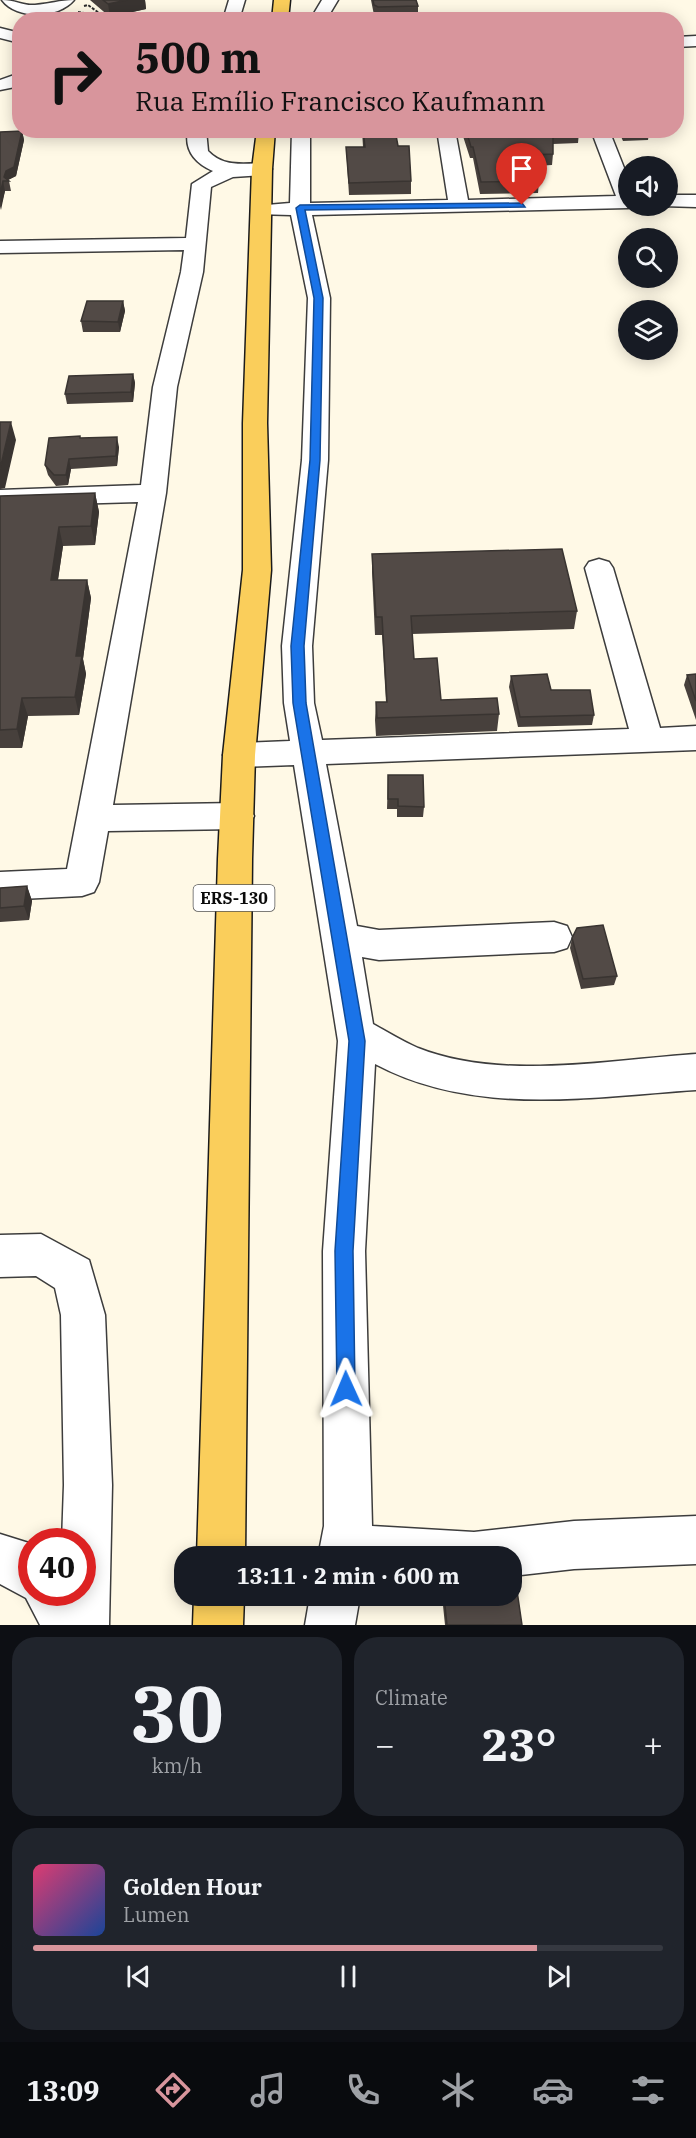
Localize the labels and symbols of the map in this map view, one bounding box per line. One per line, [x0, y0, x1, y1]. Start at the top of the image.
pin [496, 143, 547, 205]
road number: ERS-130 [194, 885, 274, 911]
position arrow [314, 1357, 378, 1421]
speed limit sign: 40 [18, 1528, 96, 1606]

